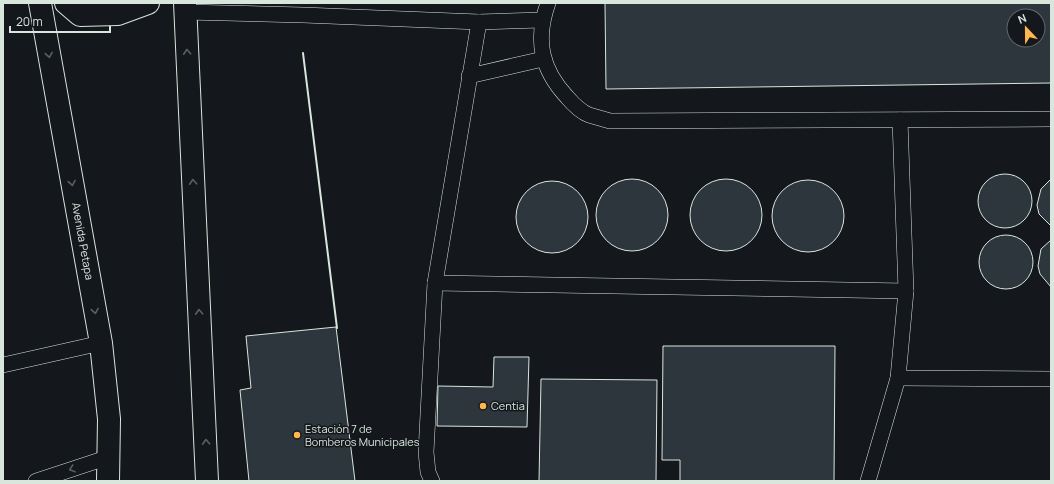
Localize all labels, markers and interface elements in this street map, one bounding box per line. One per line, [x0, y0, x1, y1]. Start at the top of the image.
scale bar [10, 8, 110, 34]
north arrow [1006, 8, 1046, 48]
text: N [1016, 10, 1029, 27]
text: 20 m [16, 13, 43, 30]
one-way arrow [183, 49, 191, 55]
one-way arrow [44, 52, 53, 58]
one-way arrow [189, 179, 197, 185]
one-way arrow [67, 180, 76, 186]
street label: Avenida Petapa [69, 201, 98, 281]
one-way arrow [90, 308, 99, 314]
one-way arrow [195, 309, 204, 315]
place label: Centia [491, 398, 525, 413]
marker: Centia [478, 401, 488, 411]
place label: Estación 7 de Bomberos Municipales [305, 421, 420, 449]
marker: Estación 7 de Bomberos Municipales [292, 430, 302, 440]
one-way arrow [201, 439, 210, 445]
one-way arrow [69, 464, 76, 473]

